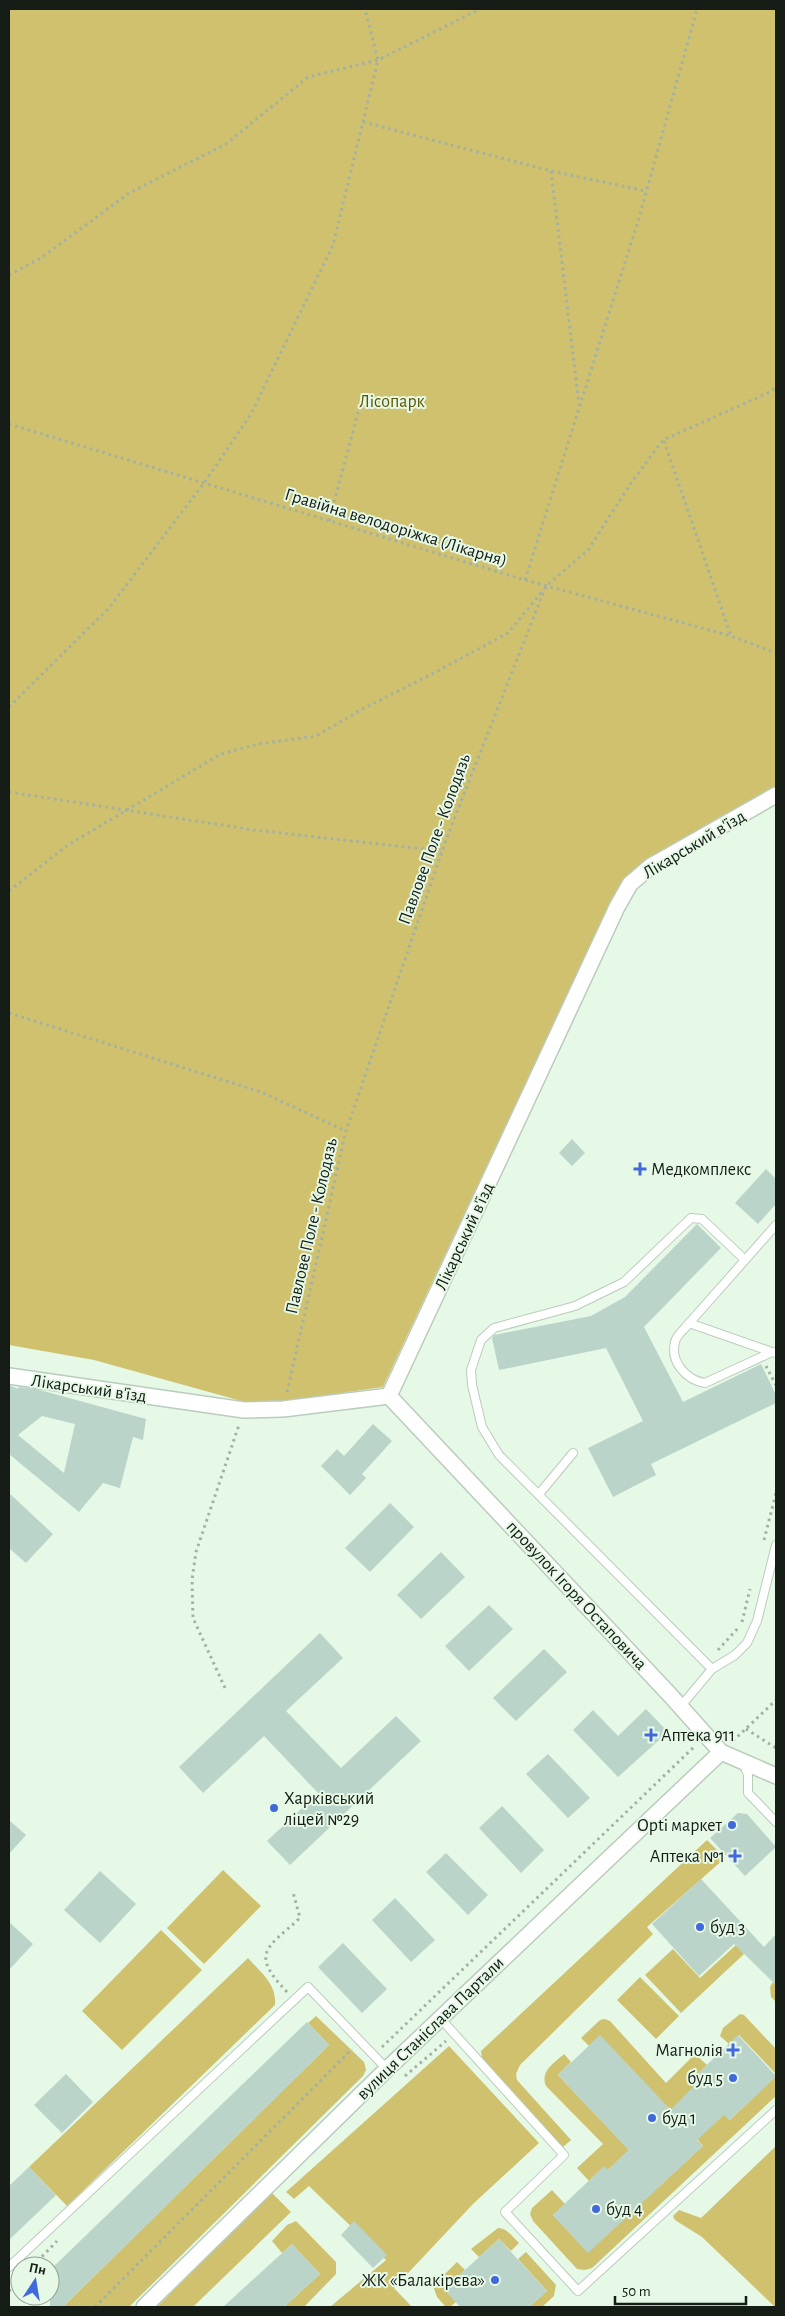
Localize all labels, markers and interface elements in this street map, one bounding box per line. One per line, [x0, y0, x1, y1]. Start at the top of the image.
park label: Лісопарк [359, 393, 425, 411]
street label: Гравійна велодоріжка (Лікарня) [282, 486, 509, 570]
street label: Павлове Поле - Колодязь [396, 751, 474, 927]
street label: Лікарський в'їзд [640, 807, 749, 883]
street label: Павлове Поле - Колодязь [283, 1136, 341, 1316]
place label: Медкомплекс [651, 1161, 751, 1179]
marker: Медкомплекс [633, 1162, 647, 1176]
street label: Лікарський в'їзд [432, 1180, 498, 1293]
street label: Лікарський в'їзд [30, 1372, 148, 1406]
street label: провулок Ігоря Остаповича [503, 1518, 650, 1674]
place label: Аптека 911 [661, 1727, 735, 1745]
marker: Аптека 911 [645, 1729, 657, 1741]
place label: Харківський ліцей №29 [284, 1790, 374, 1829]
marker: Харківський ліцей №29 [268, 1802, 280, 1814]
place label: Opti маркет [637, 1817, 723, 1835]
marker: Opti маркет [726, 1819, 738, 1831]
place label: Аптека №1 [650, 1848, 725, 1866]
marker: Аптека №1 [729, 1850, 741, 1862]
place label: буд 3 [710, 1918, 746, 1937]
marker: буд 3 [694, 1921, 706, 1933]
street label: вулиця Станіслава Партали [354, 1954, 508, 2104]
place label: Магнолія [655, 2042, 723, 2060]
marker: Магнолія [727, 2044, 739, 2056]
place label: буд 5 [687, 2069, 723, 2088]
marker: буд 5 [727, 2072, 739, 2084]
place label: буд 1 [662, 2109, 696, 2128]
marker: буд 1 [646, 2112, 658, 2124]
place label: буд 4 [606, 2200, 643, 2219]
marker: буд 4 [590, 2203, 602, 2215]
north arrow [10, 2256, 60, 2306]
text: Пн [28, 2261, 47, 2278]
place label: ЖК «Балакірєва» [362, 2272, 485, 2290]
marker: ЖК «Балакірєва» [489, 2274, 501, 2286]
scale bar [615, 2274, 746, 2306]
text: 50 m [622, 2284, 651, 2299]

